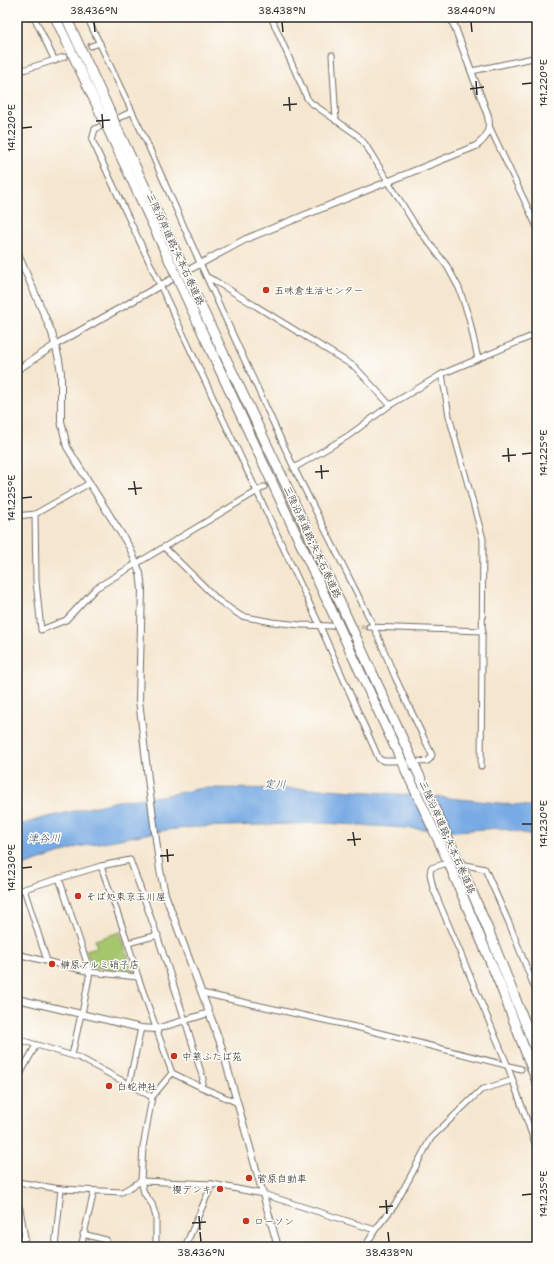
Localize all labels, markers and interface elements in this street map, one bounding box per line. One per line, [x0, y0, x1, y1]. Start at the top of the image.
text: 38.436°N [70, 4, 118, 17]
text: 38.438°N [258, 4, 306, 17]
text: 38.440°N [447, 4, 495, 17]
text: 141.220°E [537, 59, 550, 107]
text: 141.220°E [5, 104, 18, 152]
street label: 三陸沿岸道路;矢本石巻道路 [144, 191, 207, 308]
place label: 五味倉生活センター [274, 284, 364, 297]
marker: 五味倉生活センター [261, 285, 271, 295]
text: 141.225°E [537, 429, 550, 477]
text: 141.225°E [5, 474, 18, 522]
street label: 三陸沿岸道路;矢本石巻道路 [281, 484, 344, 601]
water label: 定川 [264, 777, 286, 792]
street label: 三陸沿岸道路;矢本石巻道路 [417, 778, 478, 896]
text: 141.230°E [537, 800, 550, 848]
water label: 津谷川 [28, 831, 61, 846]
text: 141.230°E [5, 844, 18, 892]
place label: そば処東京玉川屋 [86, 890, 166, 903]
marker: そば処東京玉川屋 [73, 891, 83, 901]
place label: 榊原アルミ硝子店 [60, 958, 139, 971]
marker: 榊原アルミ硝子店 [47, 959, 57, 969]
place label: 中華ふたば苑 [182, 1050, 242, 1063]
marker: 中華ふたば苑 [169, 1051, 179, 1061]
place label: 白蛇神社 [117, 1080, 157, 1093]
marker: 白蛇神社 [104, 1081, 114, 1091]
text: 141.235°E [537, 1170, 550, 1218]
place label: 菅原自動車 [257, 1172, 307, 1185]
marker: 菅原自動車 [244, 1173, 254, 1183]
place label: 櫻デンキ [172, 1183, 212, 1196]
marker: 櫻デンキ [215, 1184, 225, 1194]
place label: ローソン [254, 1215, 294, 1228]
marker: ローソン [241, 1216, 251, 1226]
text: 38.436°N [177, 1246, 225, 1259]
text: 38.438°N [365, 1246, 413, 1259]

